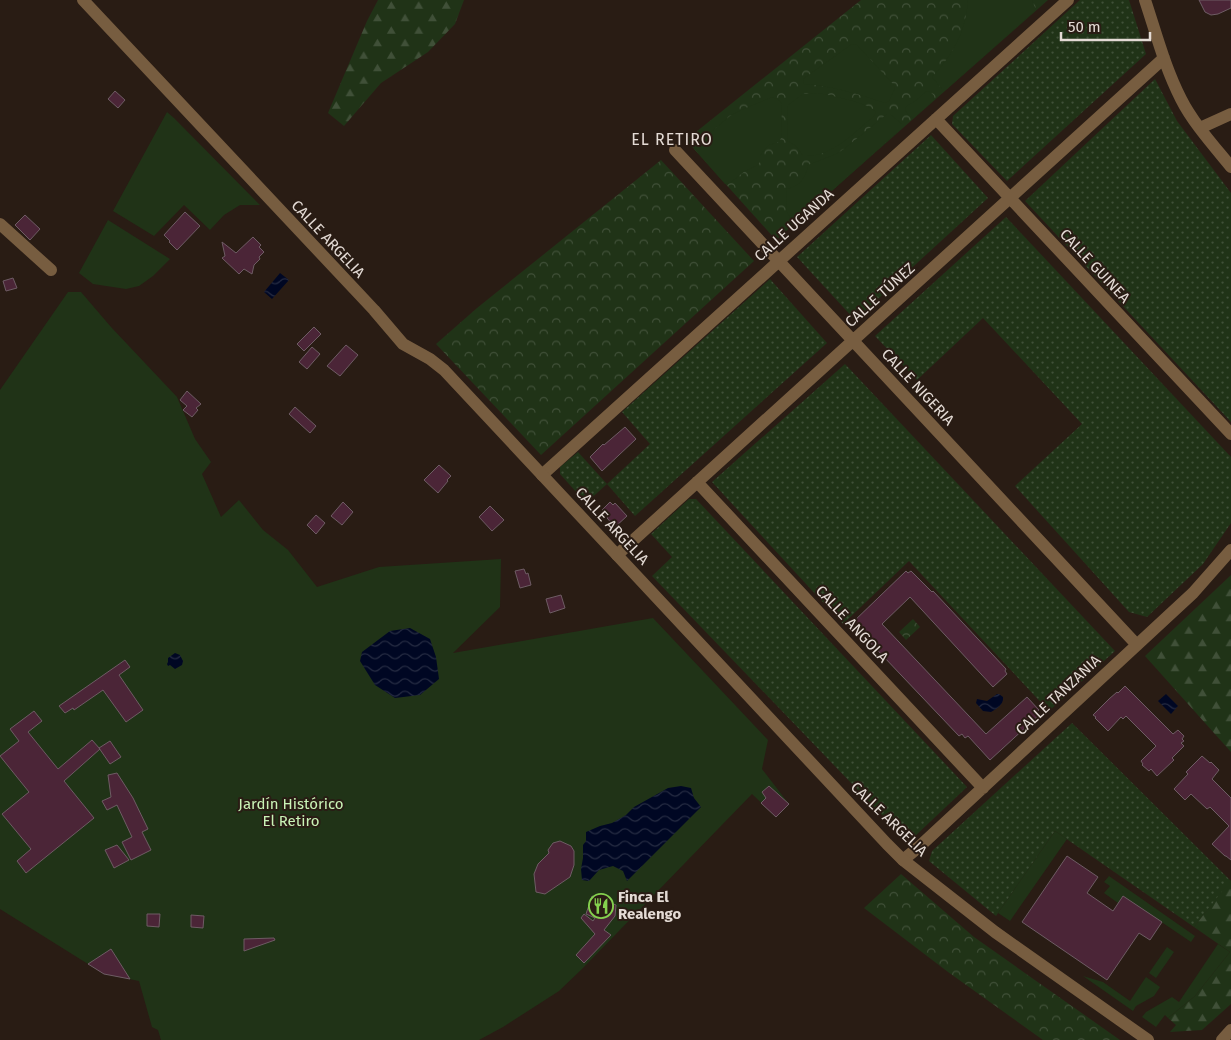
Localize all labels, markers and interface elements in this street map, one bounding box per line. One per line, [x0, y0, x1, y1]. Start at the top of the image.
scale bar [1061, 10, 1150, 42]
text: 50 m [1068, 18, 1101, 36]
district label: EL RETIRO [631, 130, 713, 149]
street label: CALLE UGANDA [751, 184, 838, 265]
street label: CALLE ARGELIA [288, 196, 369, 282]
street label: CALLE GUINEA [1056, 225, 1134, 307]
street label: CALLE TÚNEZ [841, 259, 919, 331]
street label: CALLE NIGERIA [878, 345, 958, 429]
street label: CALLE ARGELIA [572, 483, 653, 569]
street label: CALLE ANGOLA [812, 582, 893, 667]
street label: CALLE TANZANIA [1012, 651, 1104, 739]
street label: CALLE ARGELIA [847, 778, 931, 860]
park label: Jardín Histórico El Retiro [238, 795, 344, 830]
place label: Finca El Realengo [618, 888, 681, 923]
restaurant icon: Finca El Realengo [588, 893, 614, 919]

